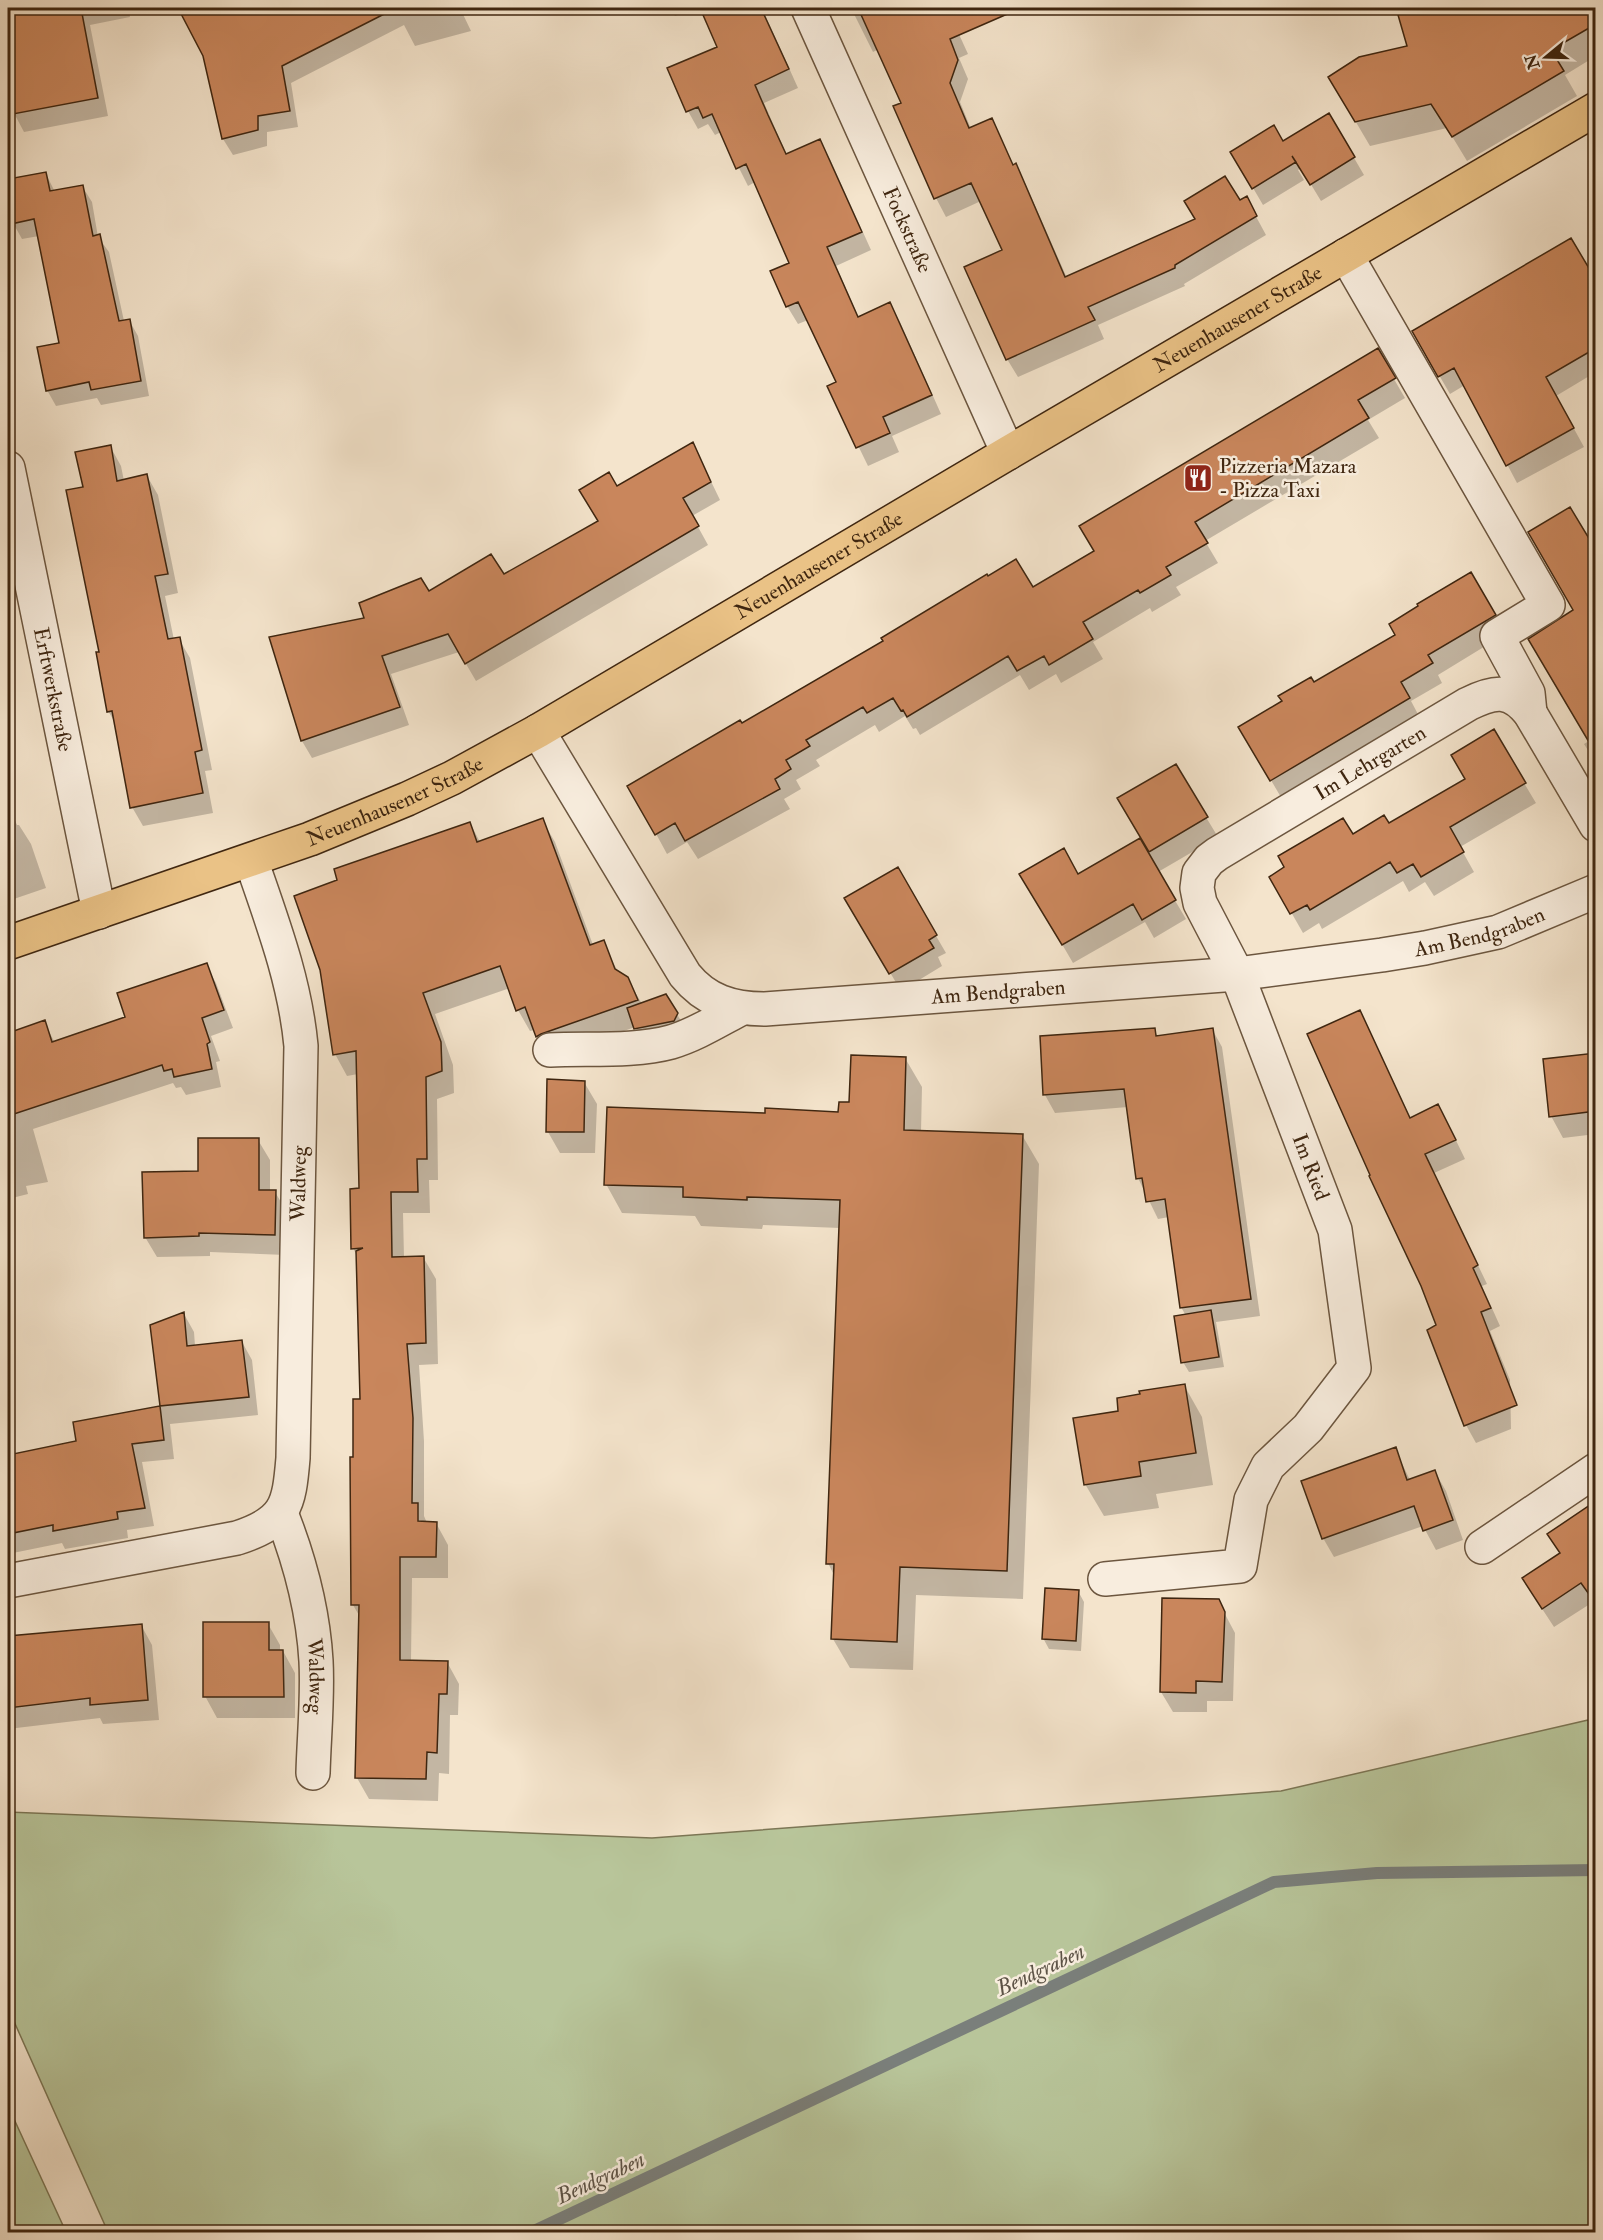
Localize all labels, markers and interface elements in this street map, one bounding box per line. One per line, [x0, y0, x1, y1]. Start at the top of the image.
north arrow [1516, 27, 1576, 87]
text: N [1521, 51, 1545, 73]
street label: Fockstraße [876, 182, 938, 277]
street label: Neuenhausener Straße [1149, 259, 1327, 379]
place label: Pizzeria Mazara - Pizza Taxi [1219, 453, 1357, 504]
restaurant icon: Pizzeria Mazara - Pizza Taxi [1182, 462, 1214, 494]
street label: Neuenhausener Straße [730, 505, 908, 626]
street label: Erftwerkstraße [27, 625, 79, 754]
street label: Im Lehrgarten [1310, 719, 1431, 807]
street label: Neuenhausener Straße [302, 750, 488, 853]
street label: Am Bendgraben [1412, 901, 1549, 964]
street label: Am Bendgraben [929, 974, 1066, 1011]
street label: Im Ried [1286, 1130, 1336, 1205]
street label: Waldweg [285, 1145, 313, 1223]
street label: Waldweg [300, 1636, 330, 1715]
water label: Bendgraben [991, 1937, 1089, 2003]
water label: Bendgraben [551, 2145, 649, 2211]

